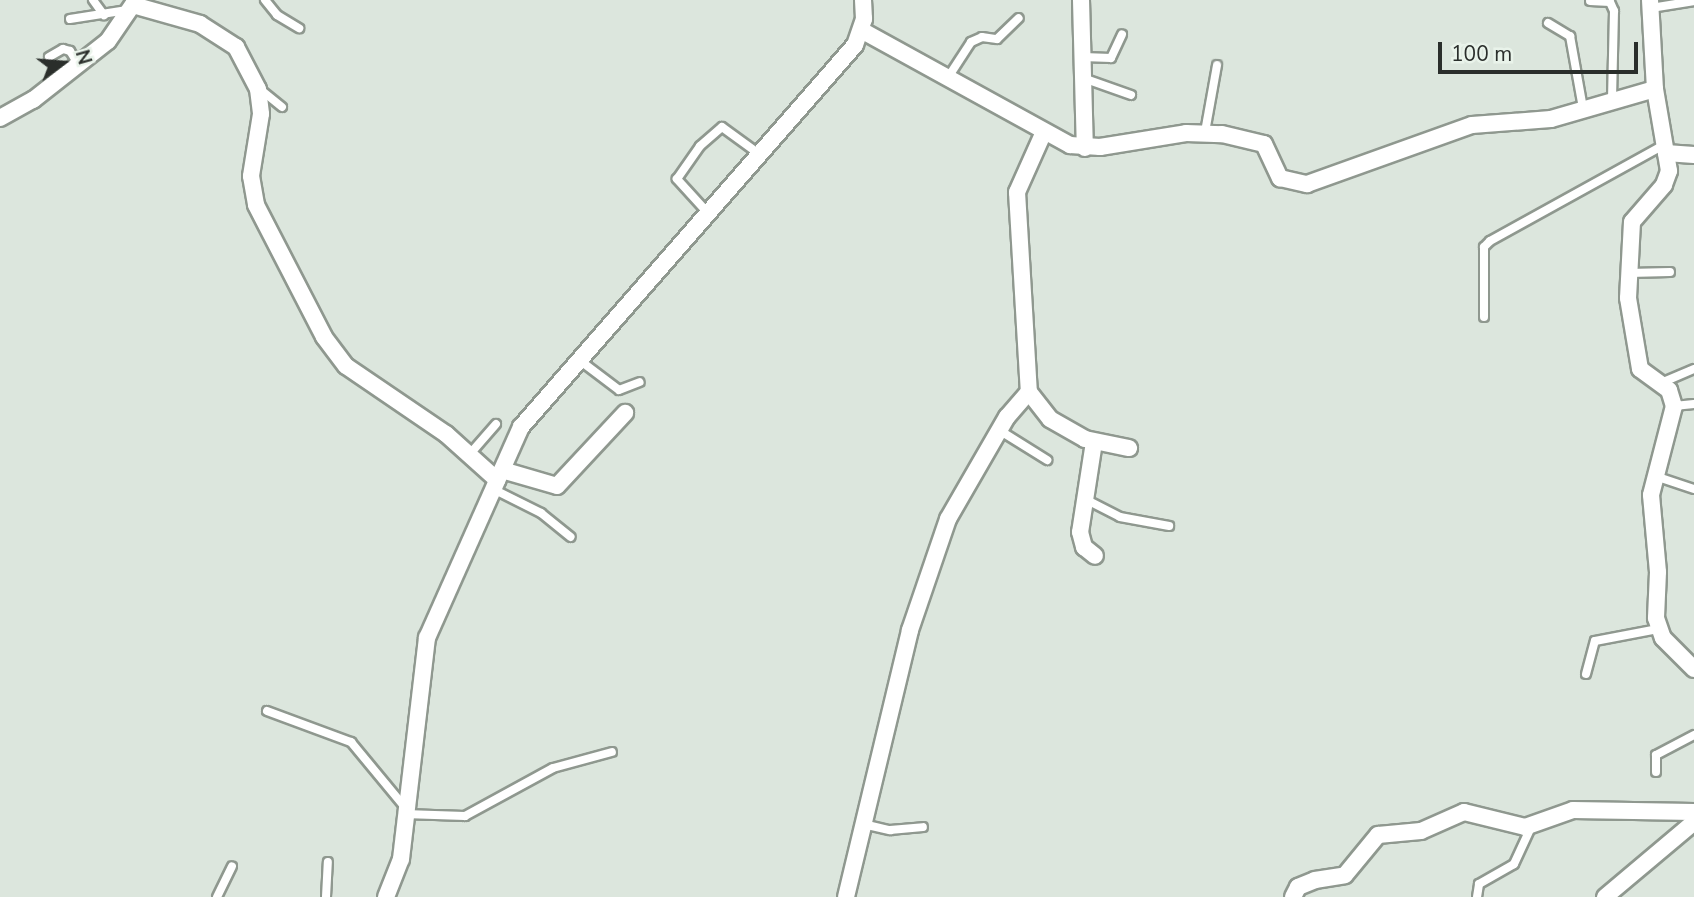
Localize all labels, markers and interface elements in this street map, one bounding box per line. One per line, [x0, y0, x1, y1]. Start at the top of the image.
north arrow [28, 28, 98, 98]
scale bar [1442, 28, 1642, 72]
text: 100 m [1451, 40, 1512, 68]
text: N [69, 47, 98, 68]

